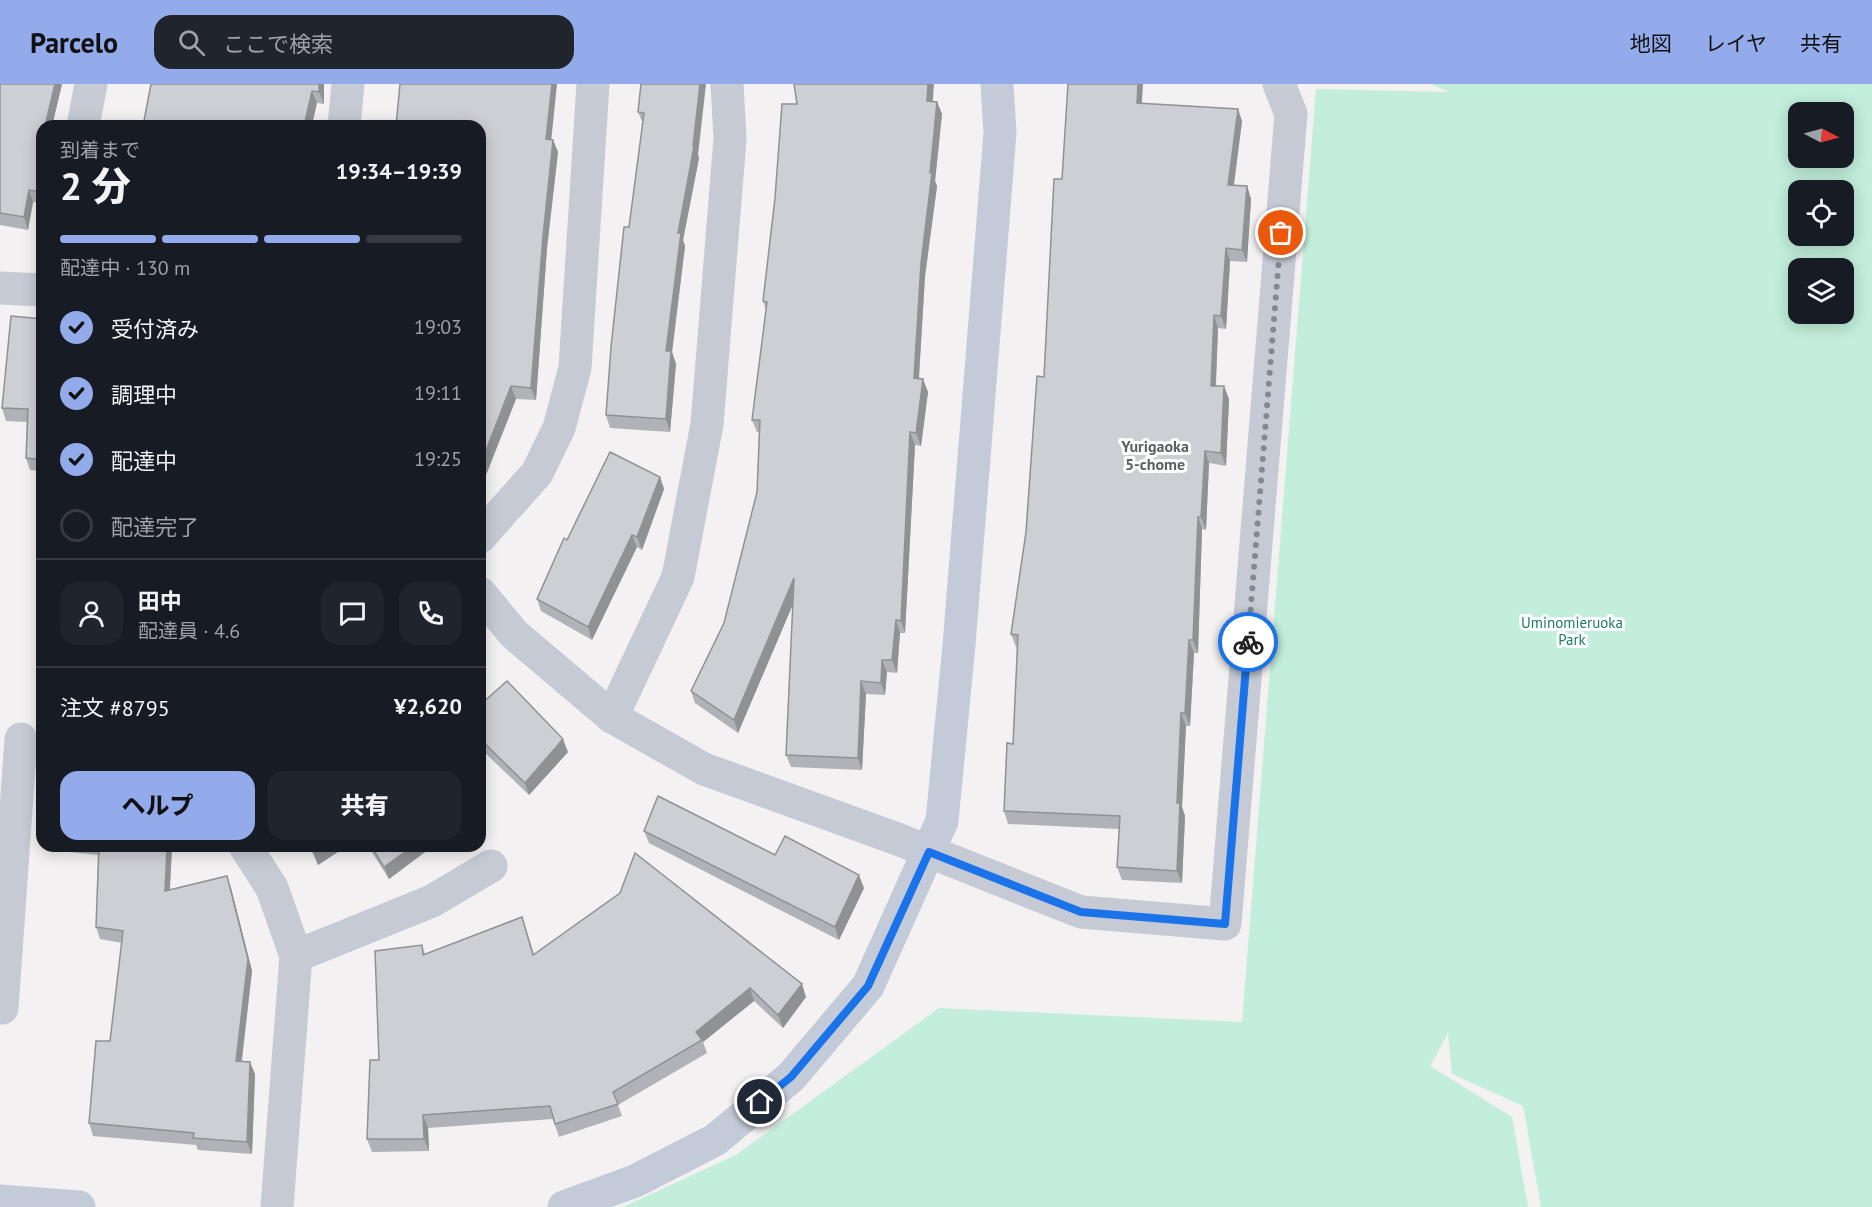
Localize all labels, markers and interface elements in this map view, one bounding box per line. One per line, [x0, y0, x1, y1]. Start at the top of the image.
search box [154, 15, 574, 69]
text: Parcelo [30, 24, 118, 61]
icon: search [175, 26, 208, 59]
text: ここで検索 [223, 30, 333, 58]
text: 地図 [1630, 30, 1672, 57]
text: レイヤ [1705, 30, 1767, 57]
text: 共有 [1800, 30, 1842, 57]
north arrow [1788, 102, 1854, 168]
map controls [1788, 102, 1854, 324]
text: 到着まで [60, 137, 140, 163]
text: 19:34–19:39 [336, 157, 462, 185]
text: 2 分 [60, 160, 131, 211]
button: locate [1788, 180, 1854, 246]
pin [1255, 207, 1306, 258]
icon: bag [1264, 216, 1297, 249]
text: 配達中 · 130 m [60, 255, 190, 281]
button: layers [1788, 258, 1854, 324]
icon: check [60, 311, 93, 344]
text: 19:03 [414, 314, 462, 340]
text: 受付済み [111, 315, 199, 343]
icon: check [60, 377, 93, 410]
text: 19:11 [414, 380, 462, 406]
text: 調理中 [111, 381, 177, 409]
district label: Yurigaoka 5-chome [1120, 436, 1189, 474]
icon: check [60, 443, 93, 476]
text: 19:25 [414, 446, 462, 472]
text: 配達中 [111, 447, 177, 475]
text: 配達完了 [111, 513, 199, 541]
button: person [60, 582, 123, 645]
button: chat [321, 582, 384, 645]
button: phone [399, 582, 462, 645]
text: 田中 [138, 587, 182, 615]
courier [1218, 612, 1278, 672]
park label: Uminomieruoka Park [1521, 613, 1623, 649]
text: 配達員 · 4.6 [138, 618, 240, 644]
icon: bike [1232, 626, 1265, 659]
text: ¥2,620 [394, 692, 462, 720]
text: 注文 #8795 [60, 694, 170, 722]
button: ヘルプ [60, 771, 255, 840]
button: 共有 [267, 771, 462, 840]
pin [734, 1076, 785, 1127]
icon: home [743, 1085, 776, 1118]

